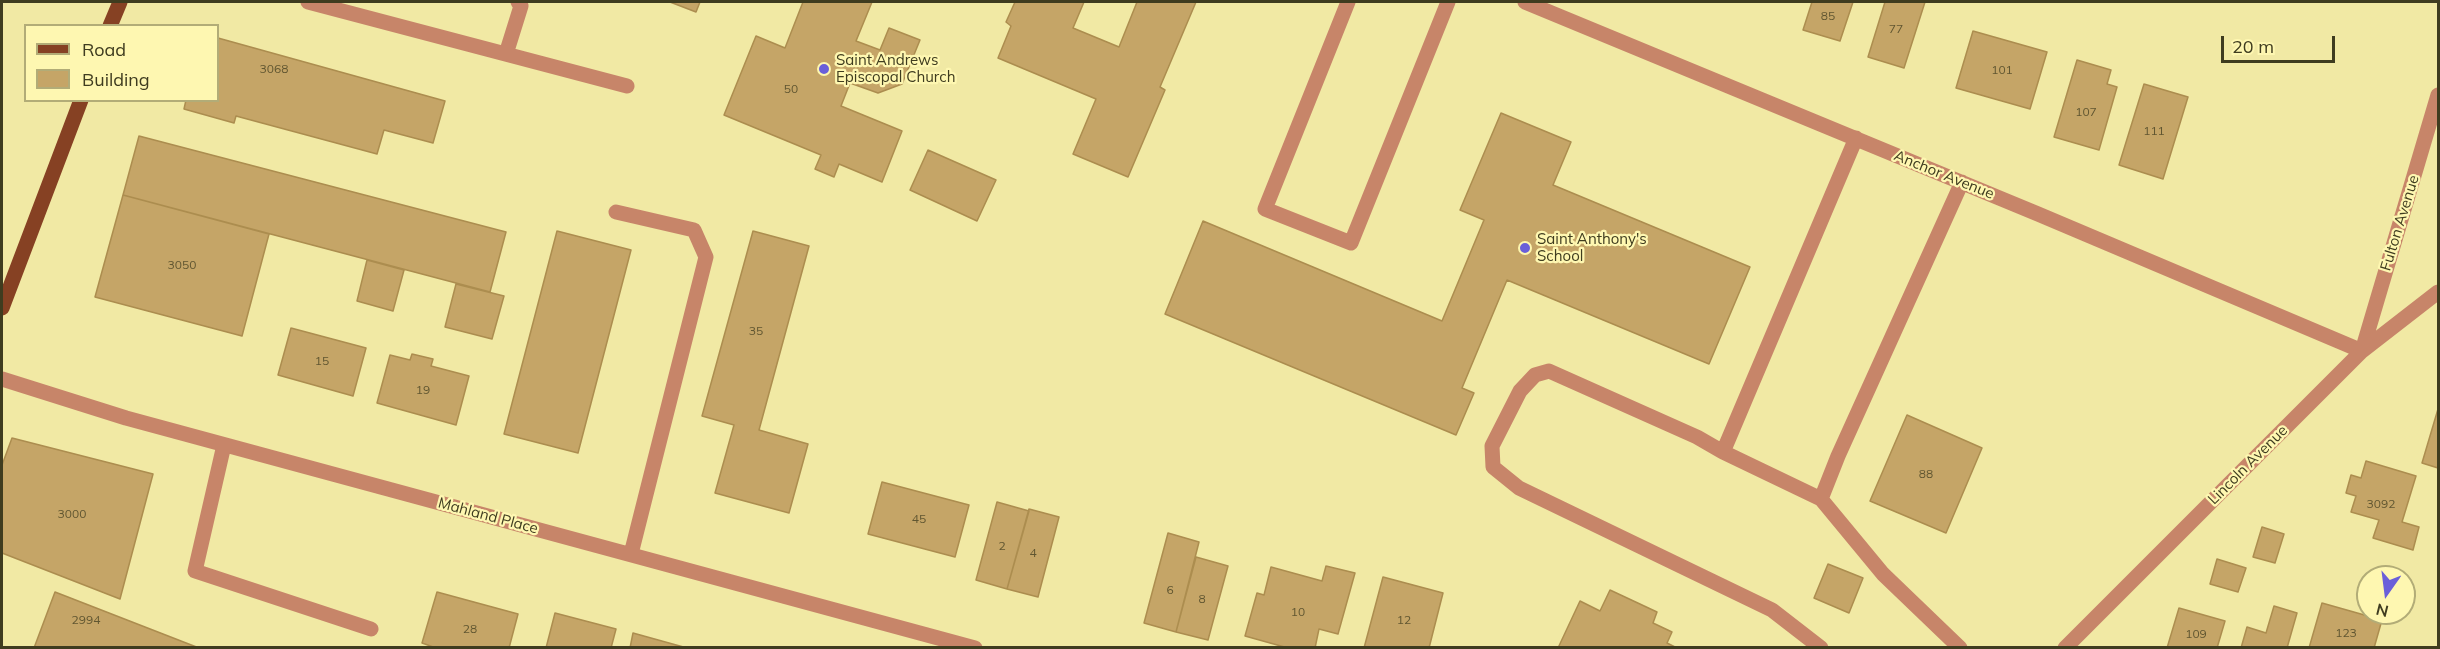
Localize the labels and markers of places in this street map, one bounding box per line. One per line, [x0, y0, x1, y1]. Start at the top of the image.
place label: Saint Andrews Episcopal Church [836, 51, 955, 86]
marker: Saint Andrews Episcopal Church [817, 62, 831, 76]
place label: Saint Anthony's School [1537, 230, 1647, 265]
marker: Saint Anthony's School [1518, 241, 1532, 255]

